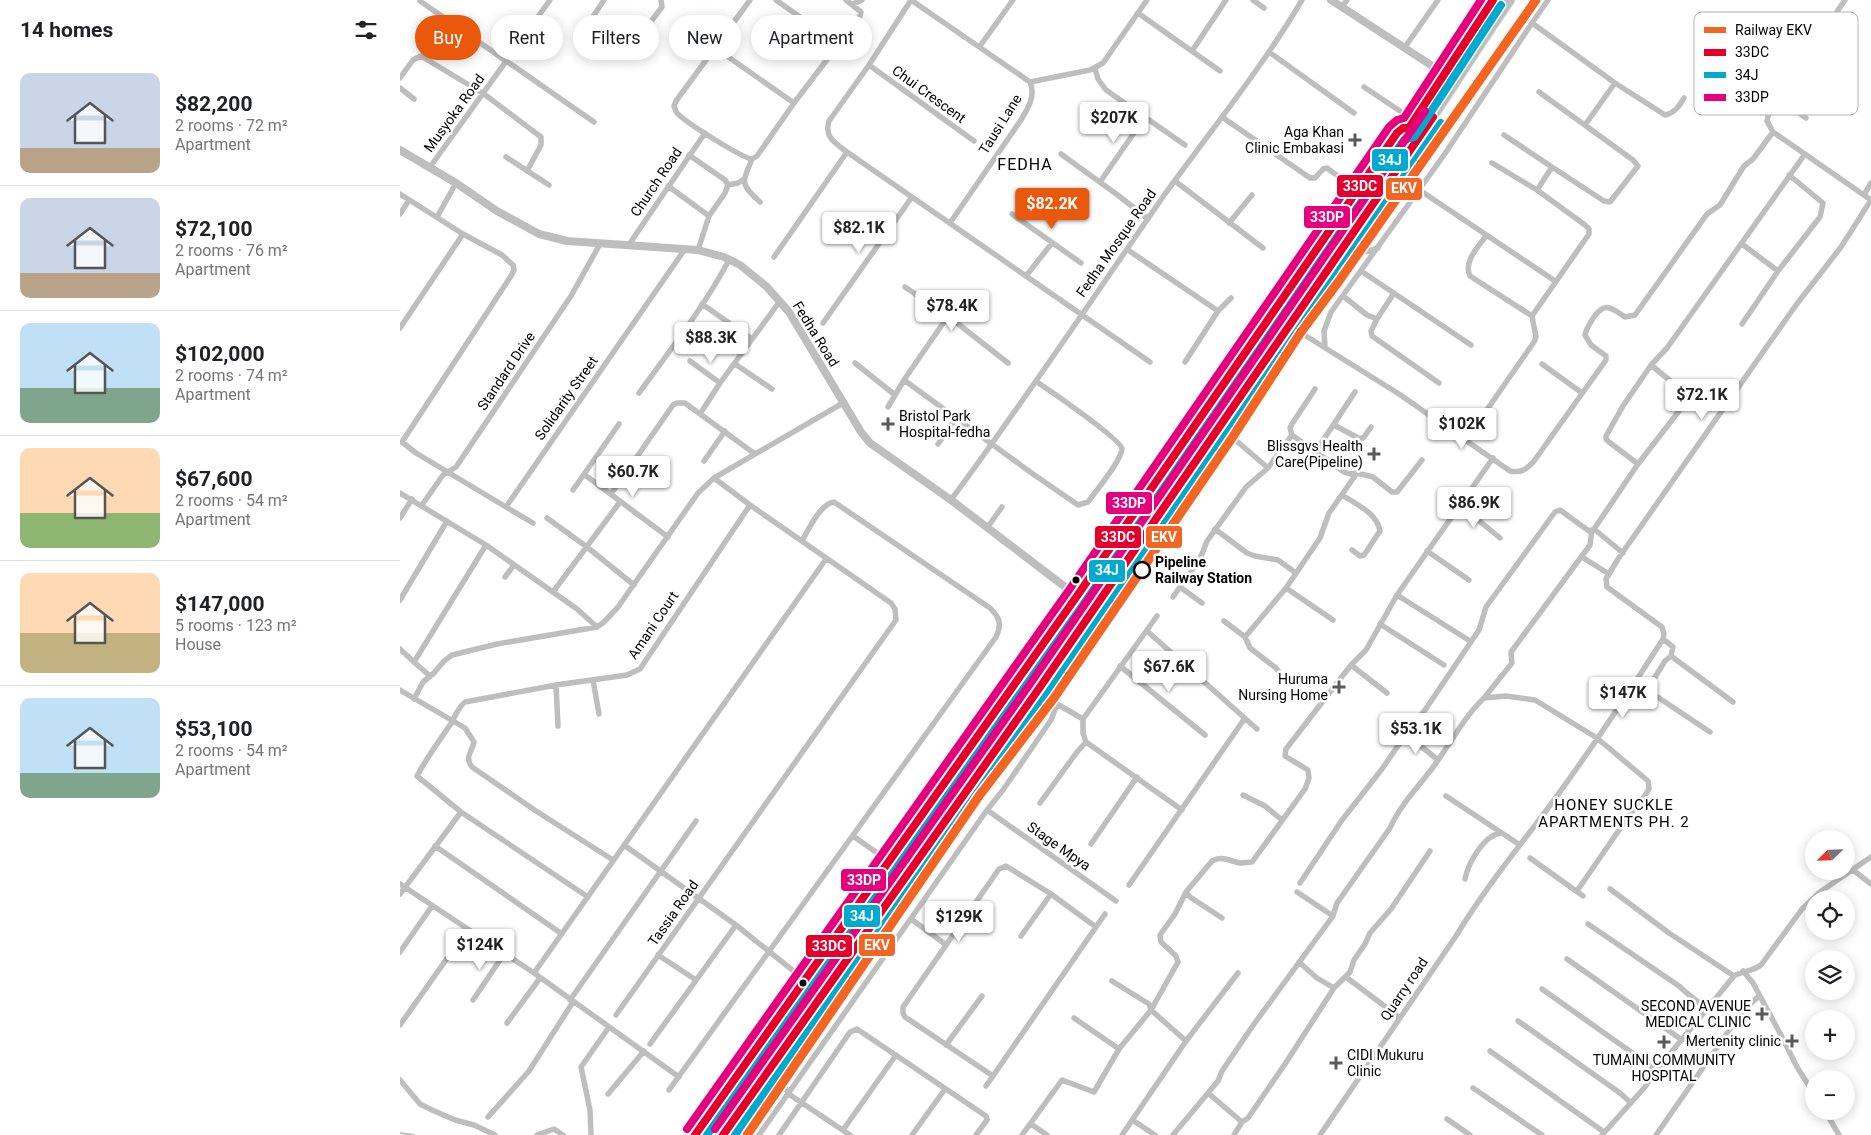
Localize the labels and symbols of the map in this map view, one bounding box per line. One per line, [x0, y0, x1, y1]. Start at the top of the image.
legend [1694, 12, 1858, 115]
text: Railway EKV [1735, 22, 1812, 38]
text: 33DC [1735, 44, 1769, 60]
street label: Chui Crescent [889, 62, 969, 126]
text: 34J [1735, 67, 1758, 83]
street label: Musyoka Road [420, 71, 488, 155]
text: 33DP [1735, 89, 1769, 105]
street label: Tausi Lane [975, 91, 1025, 157]
pin: $207K [1079, 102, 1149, 144]
place label: Aga Khan Clinic Embakasi [1245, 124, 1344, 156]
marker: Aga Khan Clinic Embakasi [1348, 133, 1362, 147]
street label: Church Road [627, 144, 685, 220]
line badge: 34J [1371, 148, 1409, 172]
text: 34J [1378, 152, 1402, 168]
district label: FEDHA [997, 155, 1053, 174]
line badge: 33DC [1336, 174, 1384, 198]
line badge: EKV [1385, 177, 1423, 201]
text: 33DC [1343, 178, 1377, 194]
text: EKV [1391, 180, 1418, 196]
street label: Fedha Mosque Road [1073, 186, 1159, 300]
pin: $82.2K [1011, 188, 1093, 230]
line badge: 33DP [1303, 205, 1351, 229]
text: 33DP [1310, 209, 1344, 225]
pin: $82.1K [818, 212, 900, 254]
pin: $78.4K [911, 290, 993, 332]
street label: Fedha Road [790, 298, 842, 370]
pin: $88.3K [670, 322, 752, 364]
street label: Standard Drive [474, 329, 538, 413]
street label: Solidarity Street [531, 353, 601, 443]
pin: $72.1K [1661, 378, 1743, 421]
place label: Bristol Park Hospital-fedha [899, 408, 990, 440]
pin: $102K [1427, 408, 1497, 450]
marker: Bristol Park Hospital-fedha [881, 417, 895, 431]
place label: Blissgvs Health Care(Pipeline) [1267, 438, 1363, 471]
marker: Blissgvs Health Care(Pipeline) [1367, 447, 1381, 461]
pin: $60.7K [592, 456, 674, 498]
pin: $86.9K [1433, 486, 1515, 529]
line badge: 33DP [1105, 491, 1153, 515]
text: 33DP [1112, 495, 1146, 511]
line badge: 33DC [1094, 525, 1142, 549]
line badge: EKV [1145, 525, 1183, 549]
text: 33DC [1101, 529, 1135, 545]
text: EKV [1151, 529, 1178, 545]
place label: Pipeline Railway Station [1155, 554, 1252, 586]
line badge: 34J [1088, 559, 1126, 583]
marker: Pipeline Railway Station [1133, 561, 1151, 579]
text: 34J [1095, 562, 1119, 578]
unlabelled marker [1071, 575, 1081, 585]
street label: Amani Court [625, 588, 682, 662]
pin: $67.6K [1128, 650, 1210, 693]
place label: Huruma Nursing Home [1238, 671, 1328, 703]
pin: $147K [1588, 676, 1658, 719]
marker: Huruma Nursing Home [1332, 680, 1346, 694]
pin: $53.1K [1375, 712, 1457, 755]
district label: HONEY SUCKLE APARTMENTS PH. 2 [1538, 796, 1690, 831]
street label: Stage Mpya [1024, 818, 1094, 874]
north arrow [1805, 830, 1855, 880]
line badge: 33DP [840, 868, 887, 892]
text: 33DP [847, 872, 881, 888]
street label: Tassia Road [645, 877, 701, 949]
pin: $129K [924, 900, 994, 943]
line badge: 34J [843, 904, 881, 928]
text: 34J [850, 908, 874, 924]
pin: $124K [445, 928, 515, 971]
line badge: EKV [858, 933, 896, 957]
line badge: 33DC [805, 934, 853, 958]
text: EKV [864, 937, 891, 953]
text: 33DC [812, 938, 846, 954]
street label: Quarry road [1377, 954, 1431, 1024]
unlabelled marker [798, 978, 808, 988]
place label: SECOND AVENUE MEDICAL CLINIC [1641, 998, 1751, 1030]
marker: SECOND AVENUE MEDICAL CLINIC [1755, 1007, 1769, 1021]
place label: Mertenity clinic [1686, 1033, 1781, 1049]
marker: Mertenity clinic [1785, 1034, 1799, 1048]
marker: TUMAINI COMMUNITY HOSPITAL [1657, 1035, 1671, 1049]
place label: CIDI Mukuru Clinic [1347, 1047, 1424, 1079]
place label: TUMAINI COMMUNITY HOSPITAL [1593, 1052, 1736, 1084]
marker: CIDI Mukuru Clinic [1329, 1056, 1343, 1070]

